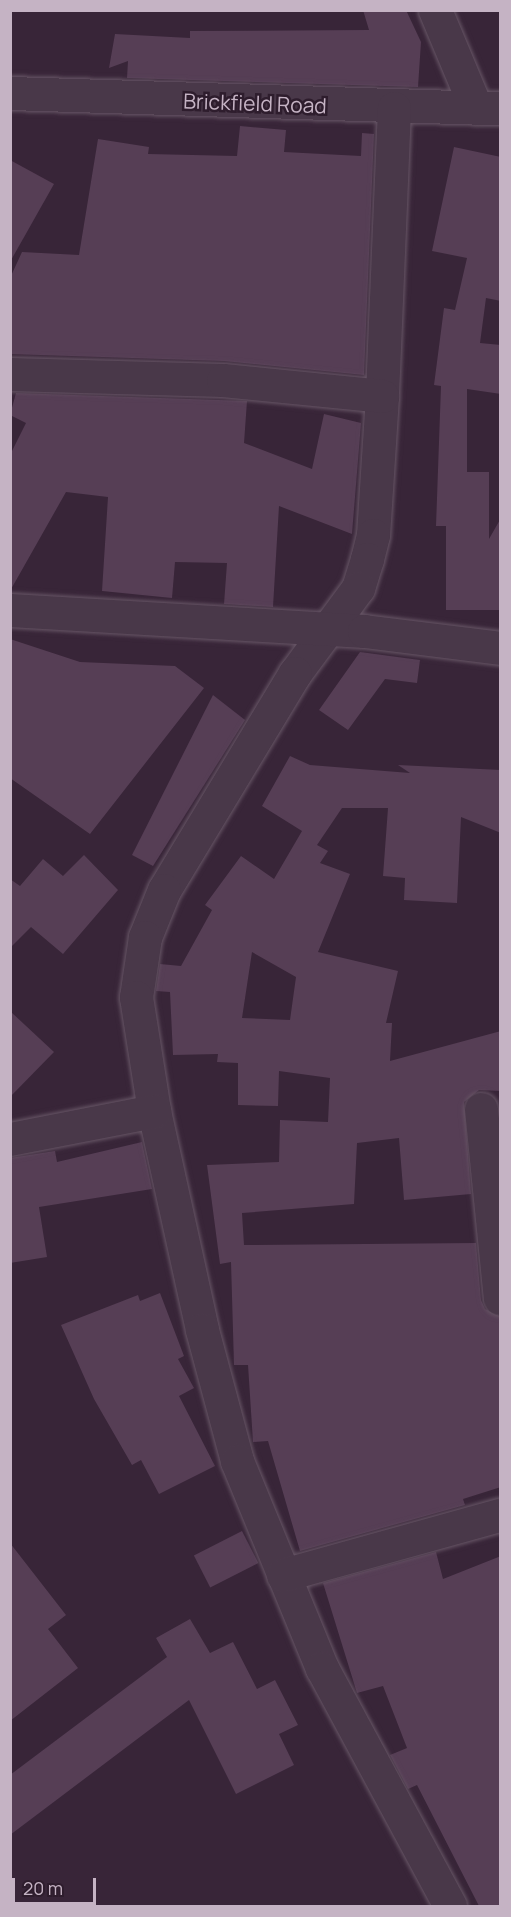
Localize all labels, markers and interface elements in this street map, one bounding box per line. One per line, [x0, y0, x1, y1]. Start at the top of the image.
street label: Brickfield Road [183, 88, 327, 118]
scale bar [15, 1866, 99, 1904]
text: 20 m [23, 1876, 63, 1900]

